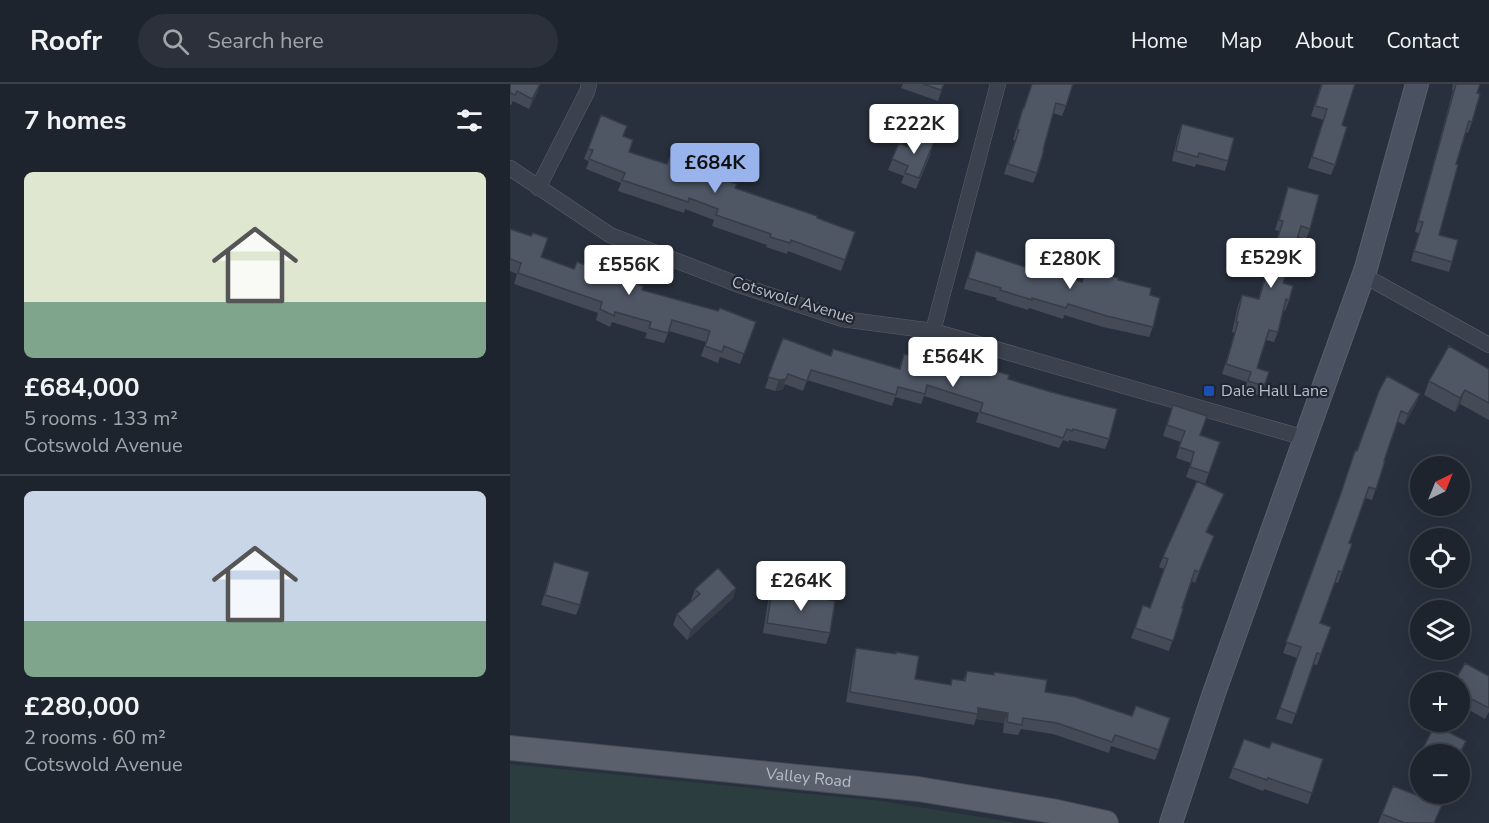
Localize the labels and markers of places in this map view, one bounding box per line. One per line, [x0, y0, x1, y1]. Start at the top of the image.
pin: £222K [872, 104, 956, 155]
pin: £684K [673, 143, 757, 194]
pin: £529K [1229, 238, 1313, 289]
pin: £280K [1028, 239, 1112, 290]
pin: £556K [587, 245, 671, 296]
pin: £564K [911, 337, 995, 388]
place label: Dale Hall Lane [1221, 380, 1328, 402]
marker: Dale Hall Lane [1202, 384, 1216, 398]
pin: £264K [759, 561, 843, 612]

